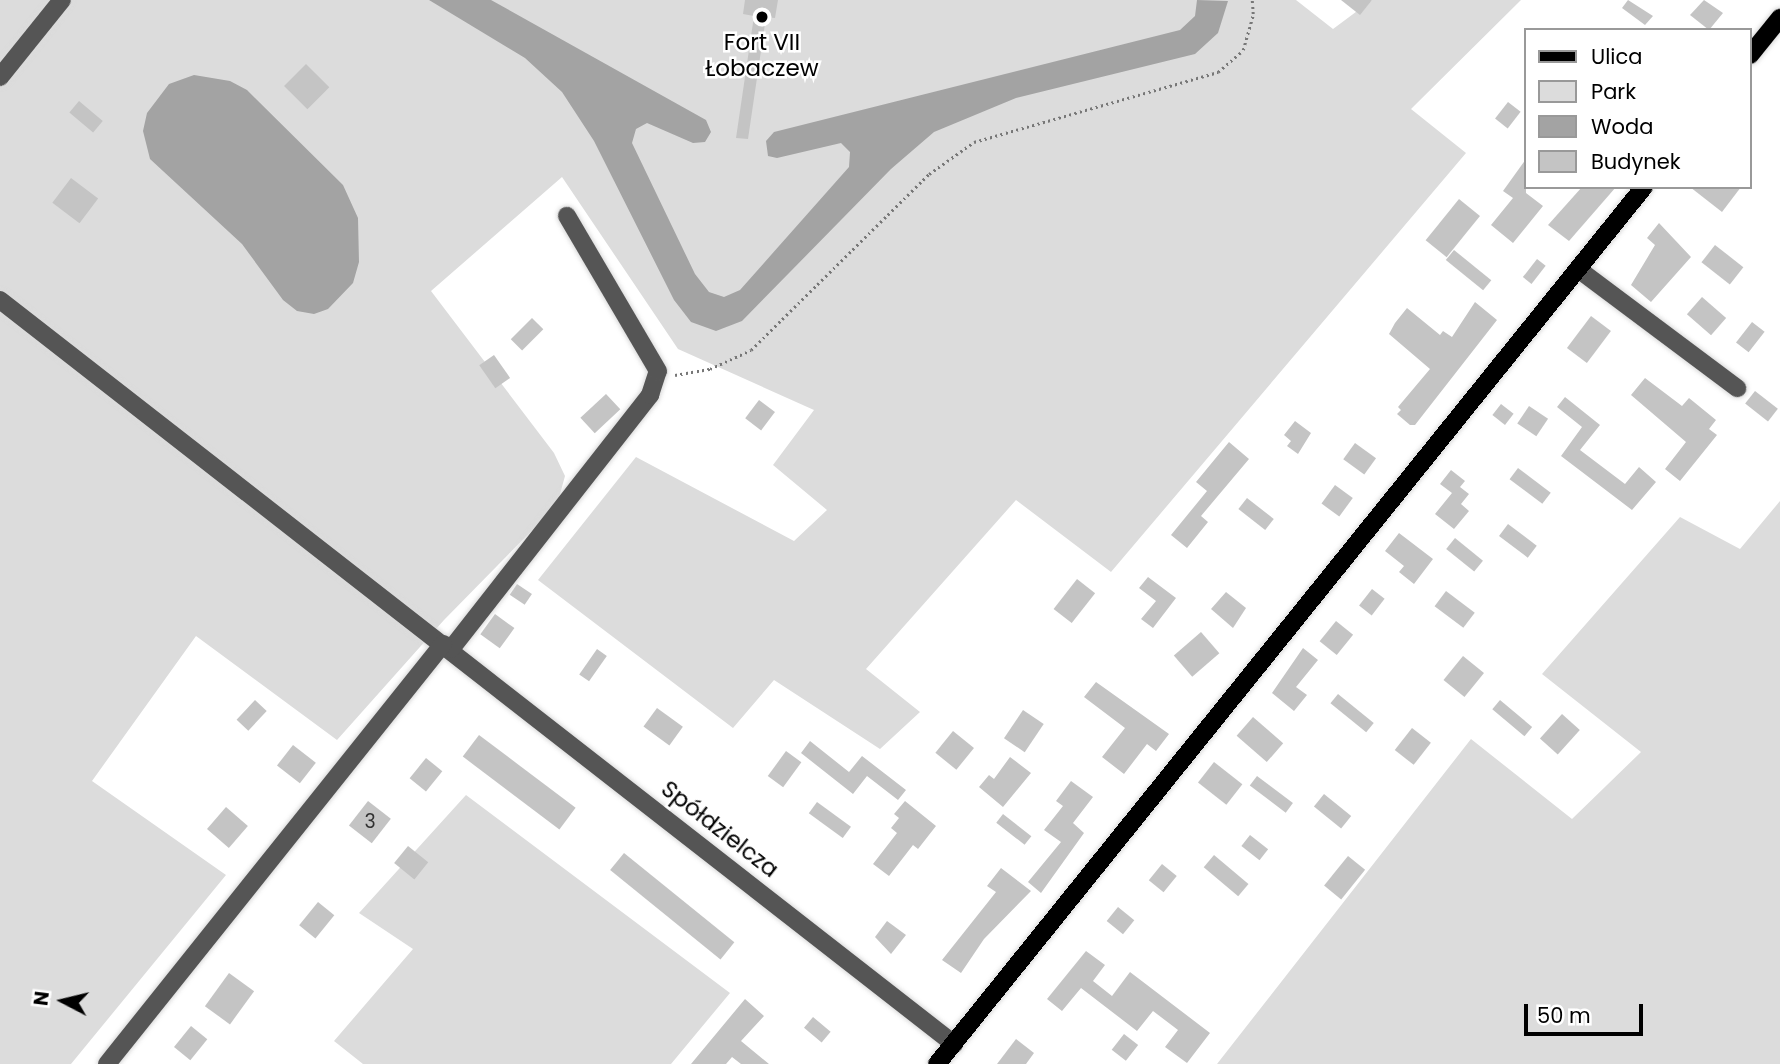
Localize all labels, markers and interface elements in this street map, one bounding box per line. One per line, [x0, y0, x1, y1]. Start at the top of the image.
marker: Fort VII Łobaczew [754, 9, 770, 25]
place label: Fort VII Łobaczew [705, 28, 819, 82]
legend [1524, 28, 1752, 189]
text: Ulica [1591, 42, 1642, 71]
text: Park [1591, 77, 1636, 106]
text: Woda [1591, 112, 1653, 141]
text: Budynek [1591, 147, 1681, 176]
street label: Spółdzielcza [656, 775, 784, 883]
house number: 3 [364, 811, 376, 833]
north arrow [28, 966, 98, 1036]
text: N [27, 990, 56, 1007]
scale bar [1528, 990, 1647, 1034]
text: 50 m [1537, 1001, 1591, 1030]

